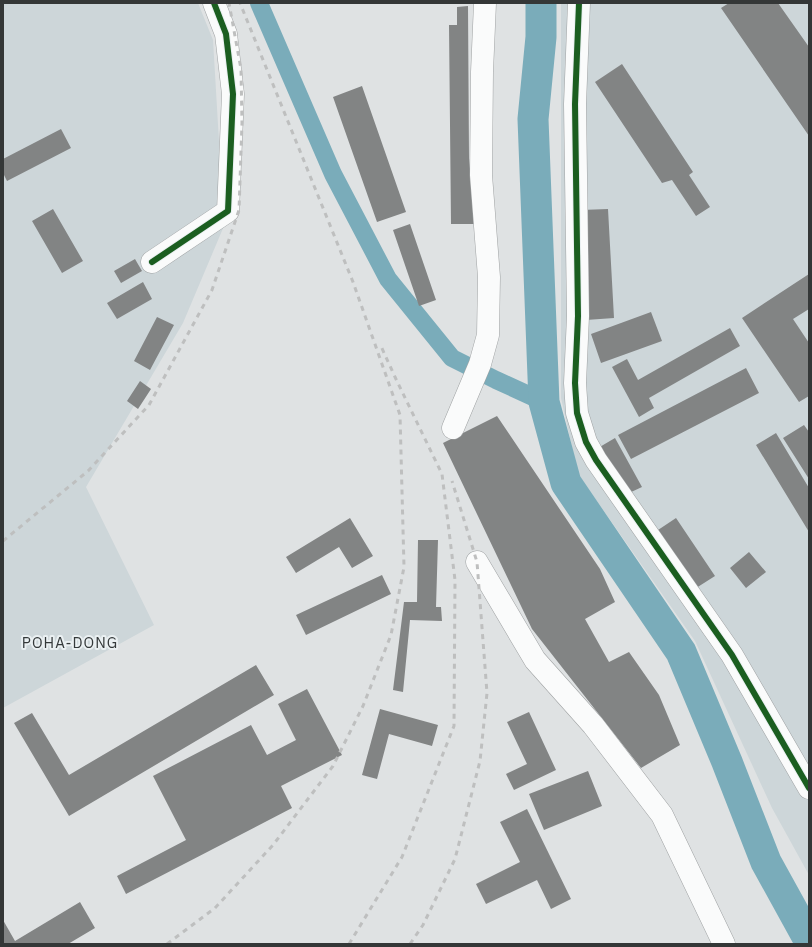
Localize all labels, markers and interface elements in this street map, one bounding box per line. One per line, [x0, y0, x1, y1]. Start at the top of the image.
district label: POHA-DONG [22, 633, 118, 652]

